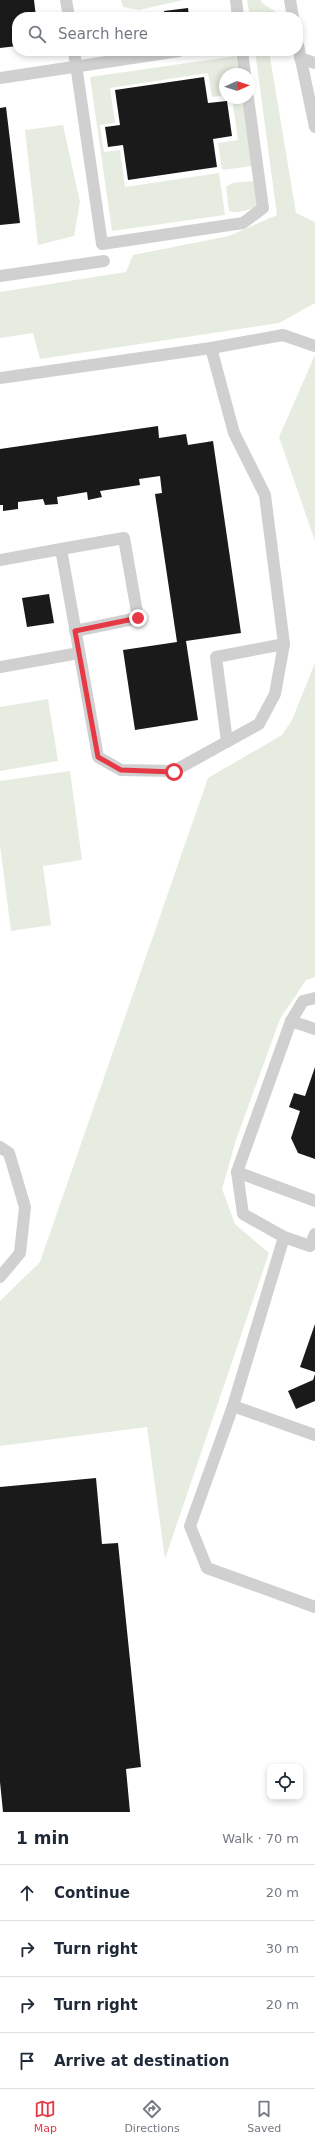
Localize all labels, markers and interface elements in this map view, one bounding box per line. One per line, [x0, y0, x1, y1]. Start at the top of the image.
search box [12, 12, 303, 56]
icon: search [26, 23, 48, 45]
text: Search here [58, 25, 148, 43]
north arrow [219, 68, 255, 104]
route end [129, 609, 147, 627]
route start [165, 763, 183, 781]
map controls [267, 1764, 303, 1800]
button: locate [267, 1764, 303, 1800]
text: 1 min [16, 1828, 69, 1848]
text: Walk · 70 m [222, 1831, 299, 1846]
icon: ahead [16, 1882, 38, 1904]
text: Continue [54, 1884, 130, 1902]
text: 20 m [266, 1885, 299, 1900]
icon: right [16, 1938, 38, 1960]
text: Turn right [54, 1940, 138, 1958]
text: 30 m [266, 1941, 299, 1956]
icon: right [16, 1994, 38, 2016]
text: Turn right [54, 1996, 138, 2014]
text: 20 m [266, 1997, 299, 2012]
icon: arrive [16, 2050, 38, 2072]
text: Arrive at destination [54, 2052, 229, 2070]
tab: Map [34, 2098, 57, 2135]
tab: Directions [124, 2098, 180, 2135]
tab: Saved [247, 2098, 281, 2135]

